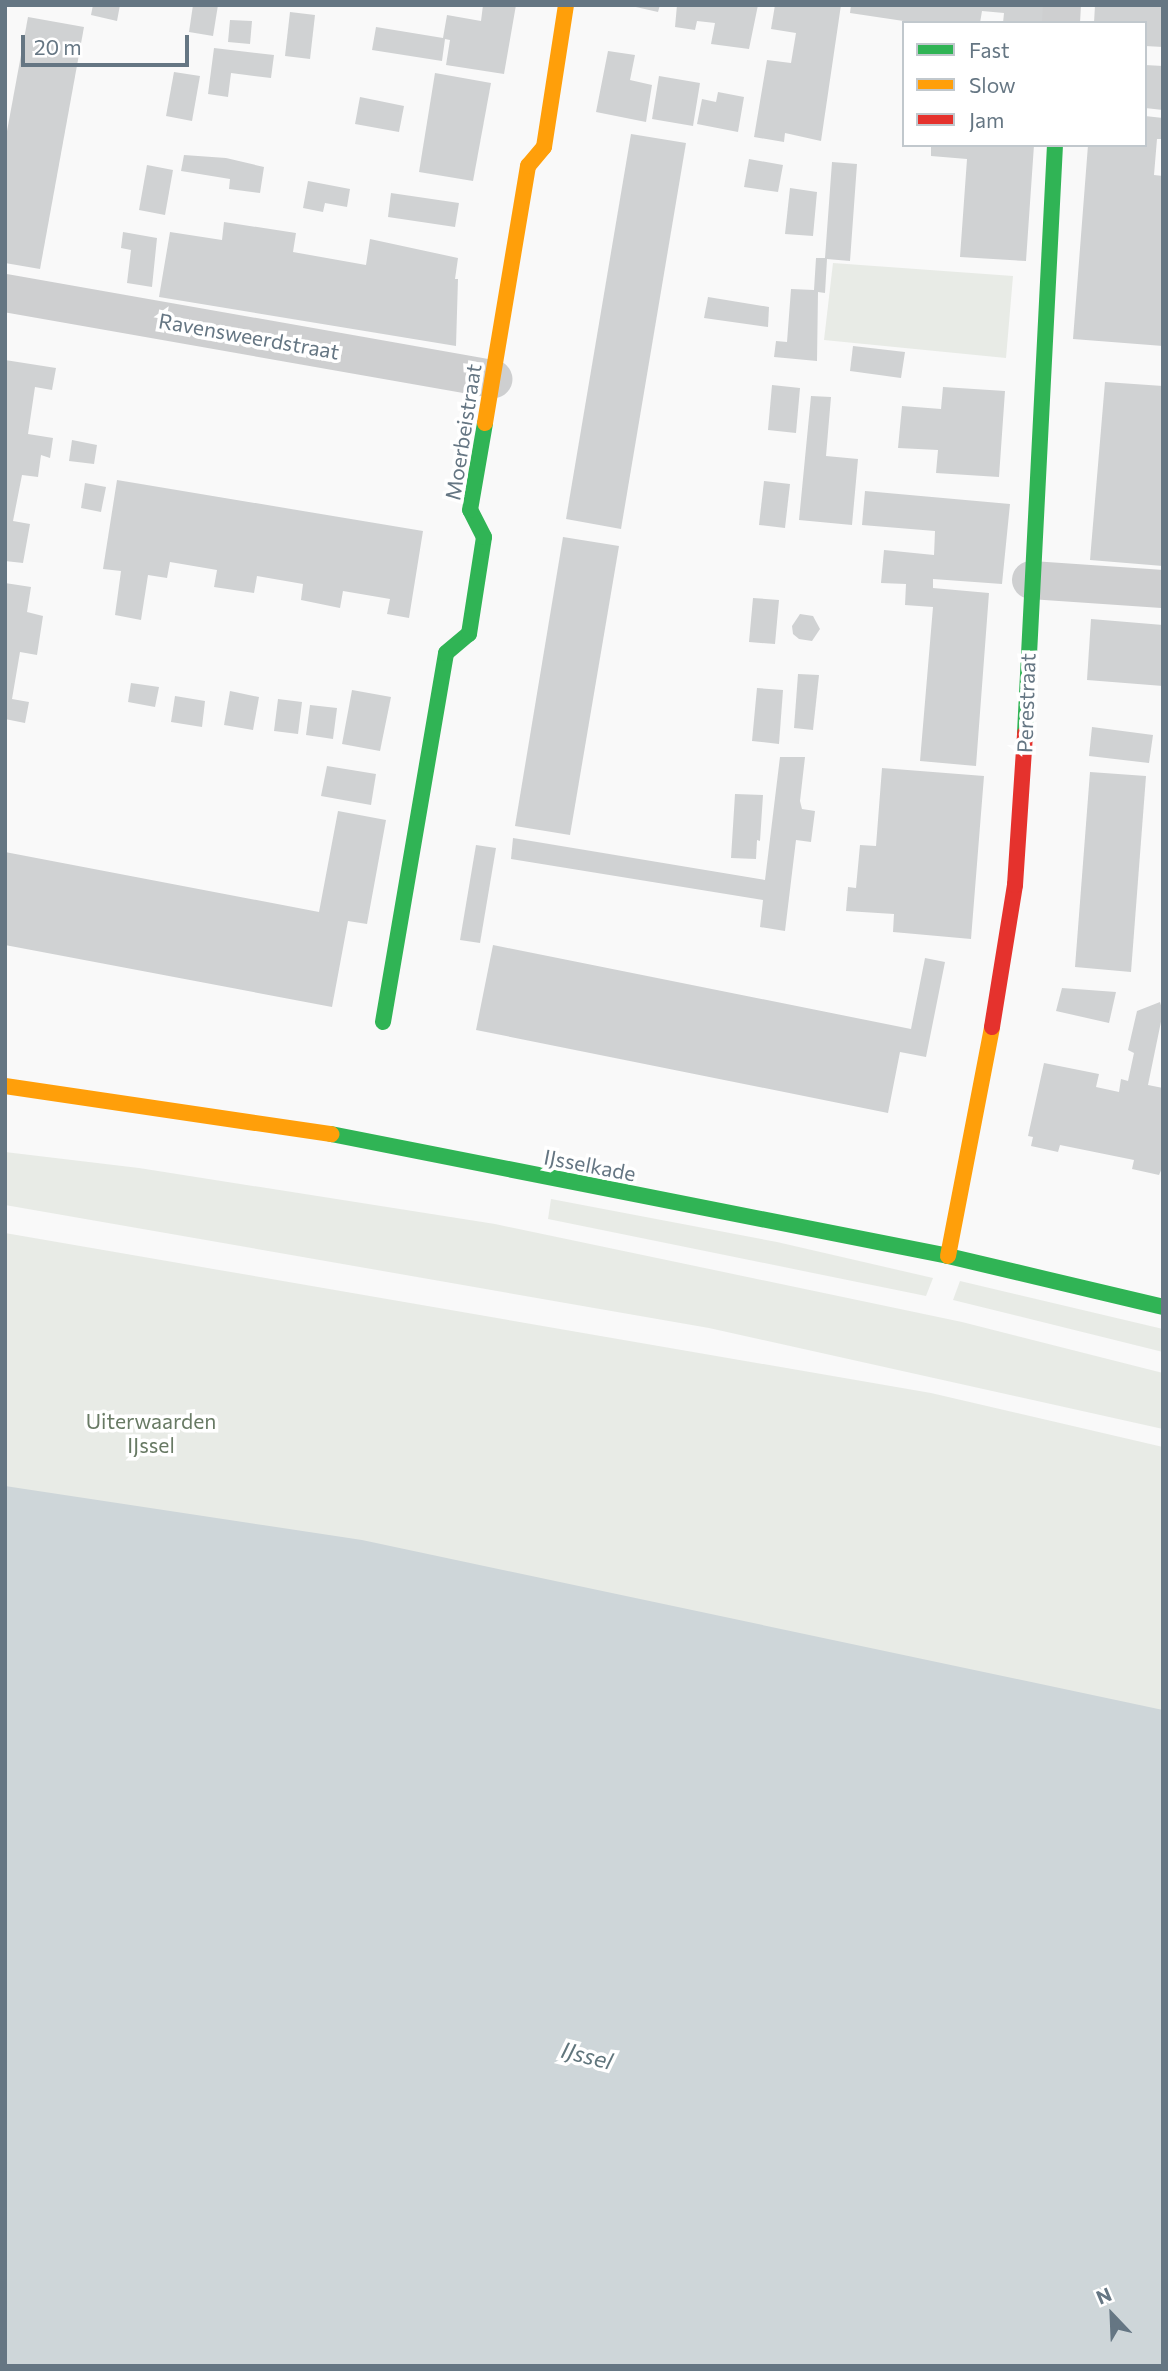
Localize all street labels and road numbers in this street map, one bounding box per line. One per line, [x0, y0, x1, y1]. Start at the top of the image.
street label: Ravensweerdstraat [157, 308, 341, 364]
street label: Moerbeistraat [440, 362, 486, 502]
street label: Perestraat [1012, 653, 1040, 753]
street label: IJsselkade [542, 1144, 638, 1186]

